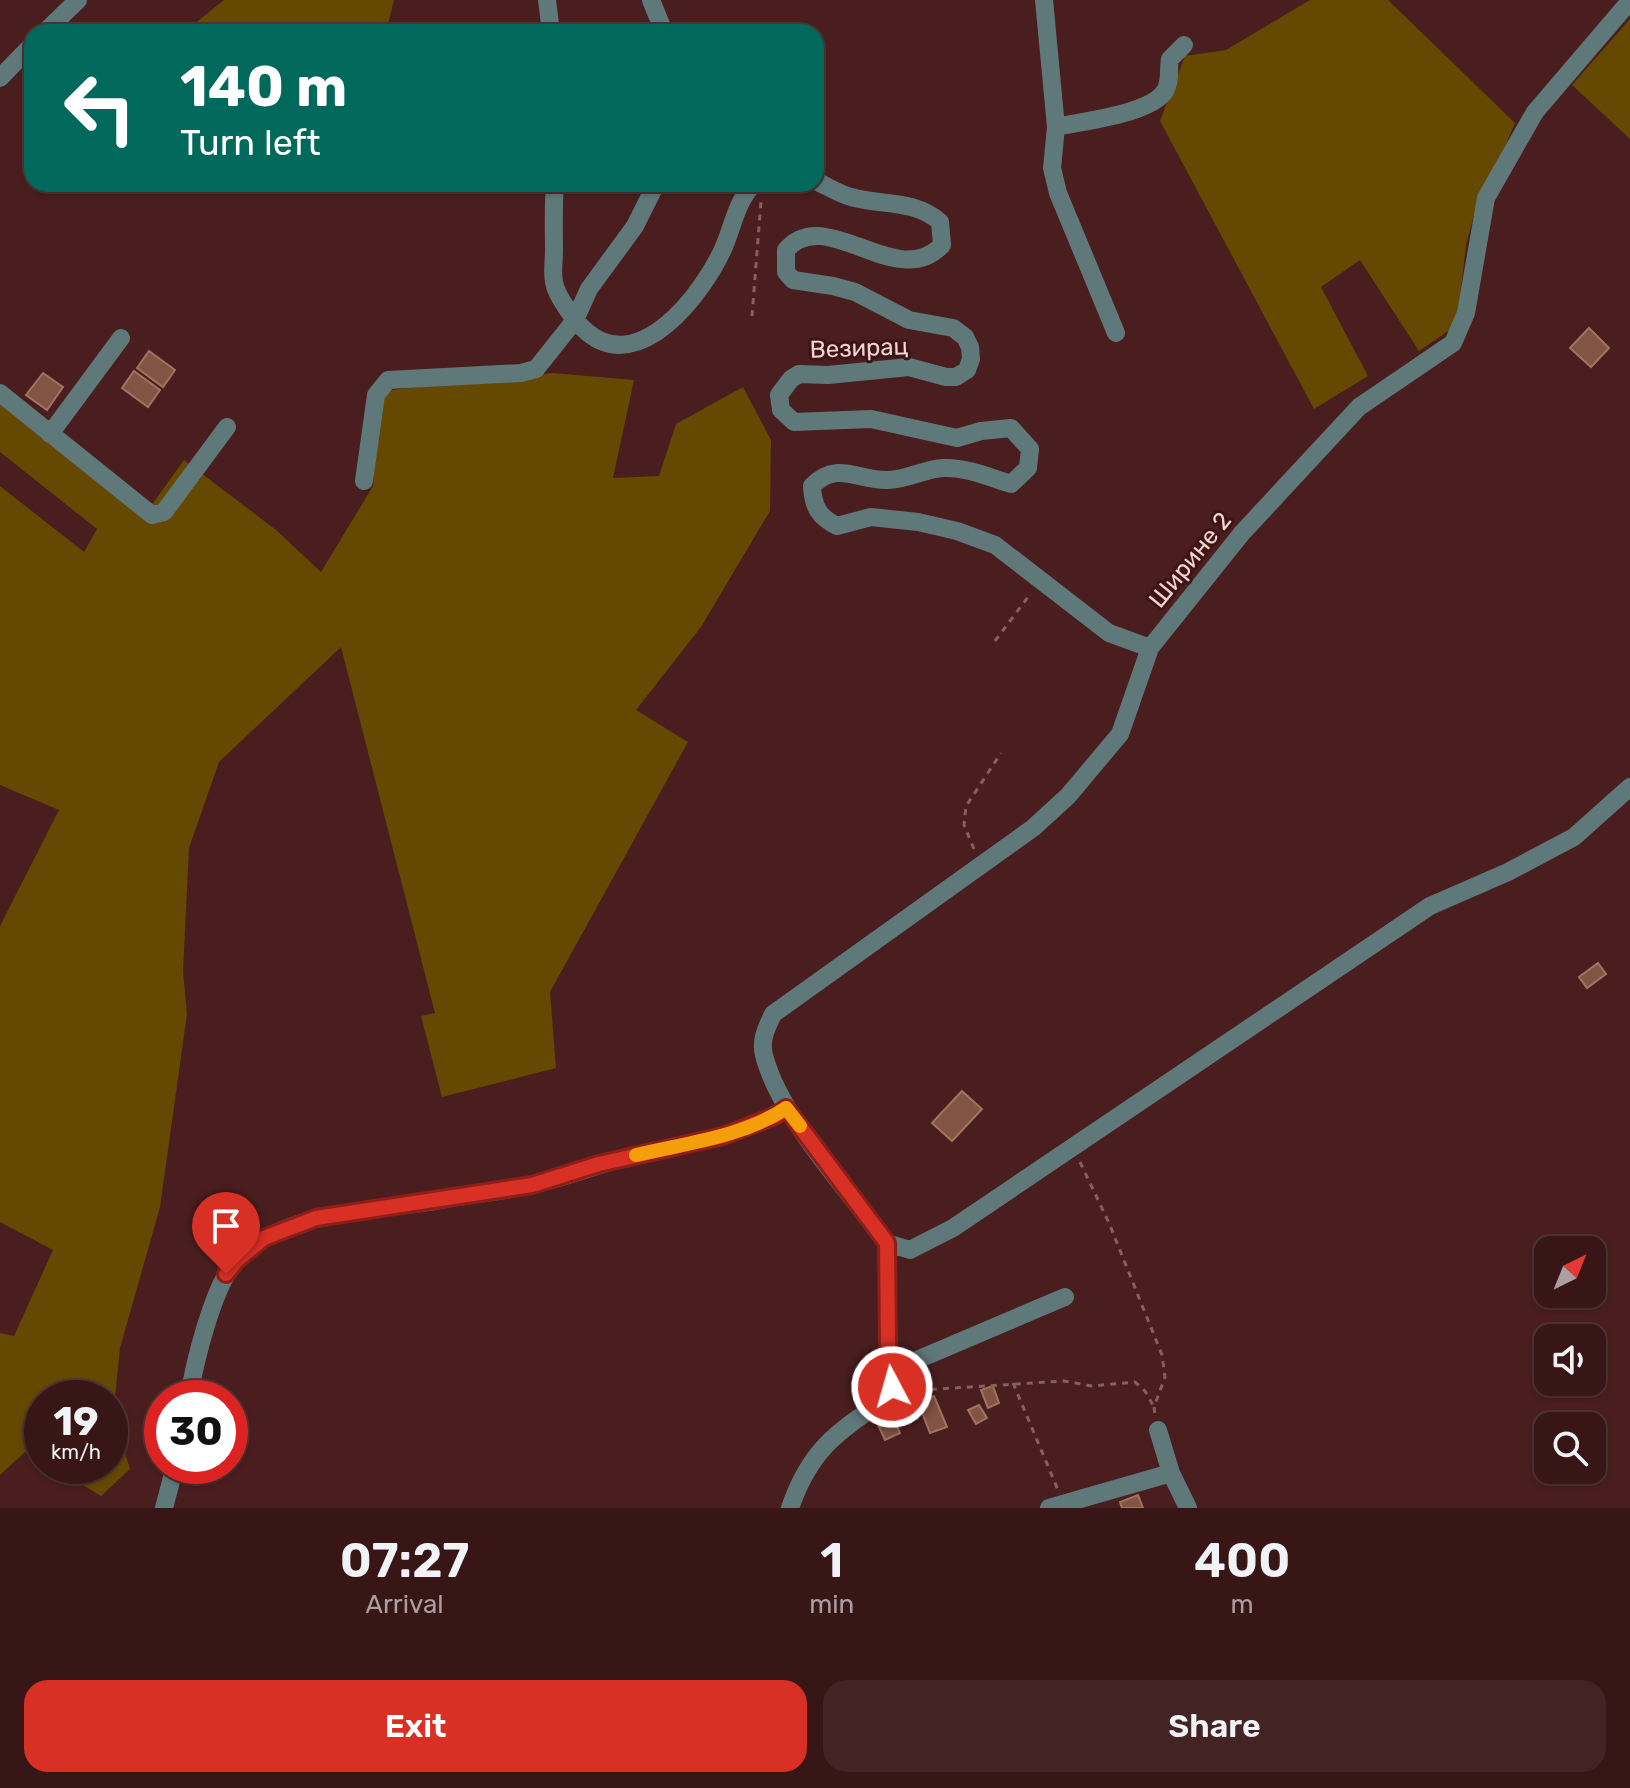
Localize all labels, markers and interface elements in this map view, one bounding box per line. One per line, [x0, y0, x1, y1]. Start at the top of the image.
text: 140 m [180, 54, 347, 120]
icon: left [48, 56, 152, 160]
text: Turn left [180, 121, 321, 164]
street label: Везирац [809, 332, 909, 364]
street label: Ширине 2 [1143, 507, 1237, 613]
pin [192, 1192, 260, 1274]
icon: arrive [204, 1204, 248, 1248]
north arrow [1534, 1236, 1606, 1308]
map controls [1534, 1236, 1606, 1484]
button: sound [1534, 1324, 1606, 1396]
position arrow [850, 1345, 934, 1429]
speed limit sign: 30 [144, 1380, 248, 1484]
text: 19 [53, 1398, 99, 1445]
button: search [1534, 1412, 1606, 1484]
text: km/h [51, 1440, 101, 1464]
text: 07:27 [340, 1532, 469, 1589]
text: 1 [820, 1532, 843, 1589]
text: 400 [1194, 1532, 1290, 1589]
text: Arrival [366, 1589, 444, 1620]
text: min [809, 1589, 854, 1620]
text: m [1231, 1589, 1254, 1620]
button: Exit [24, 1680, 807, 1772]
button: Share [823, 1680, 1606, 1772]

